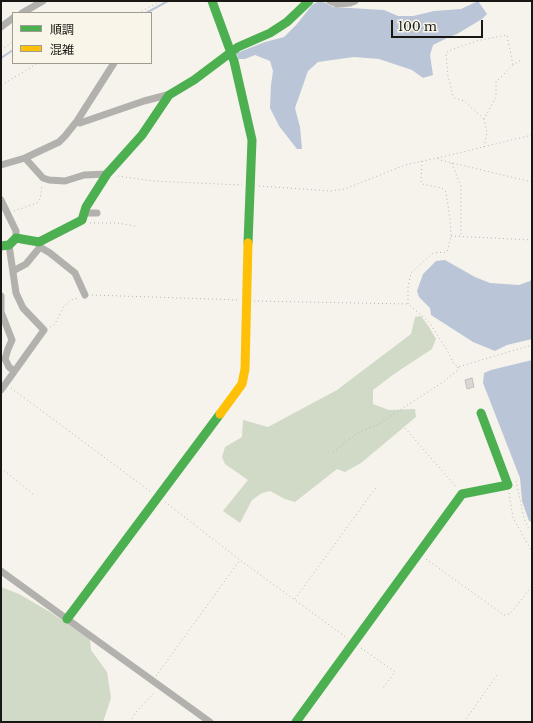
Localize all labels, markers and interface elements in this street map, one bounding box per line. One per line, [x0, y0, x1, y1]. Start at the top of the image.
legend [12, 12, 152, 64]
scale bar [393, 12, 485, 38]
text: 100 m [398, 19, 437, 34]
text: 順調 [50, 22, 74, 37]
text: 混雑 [50, 42, 74, 57]

